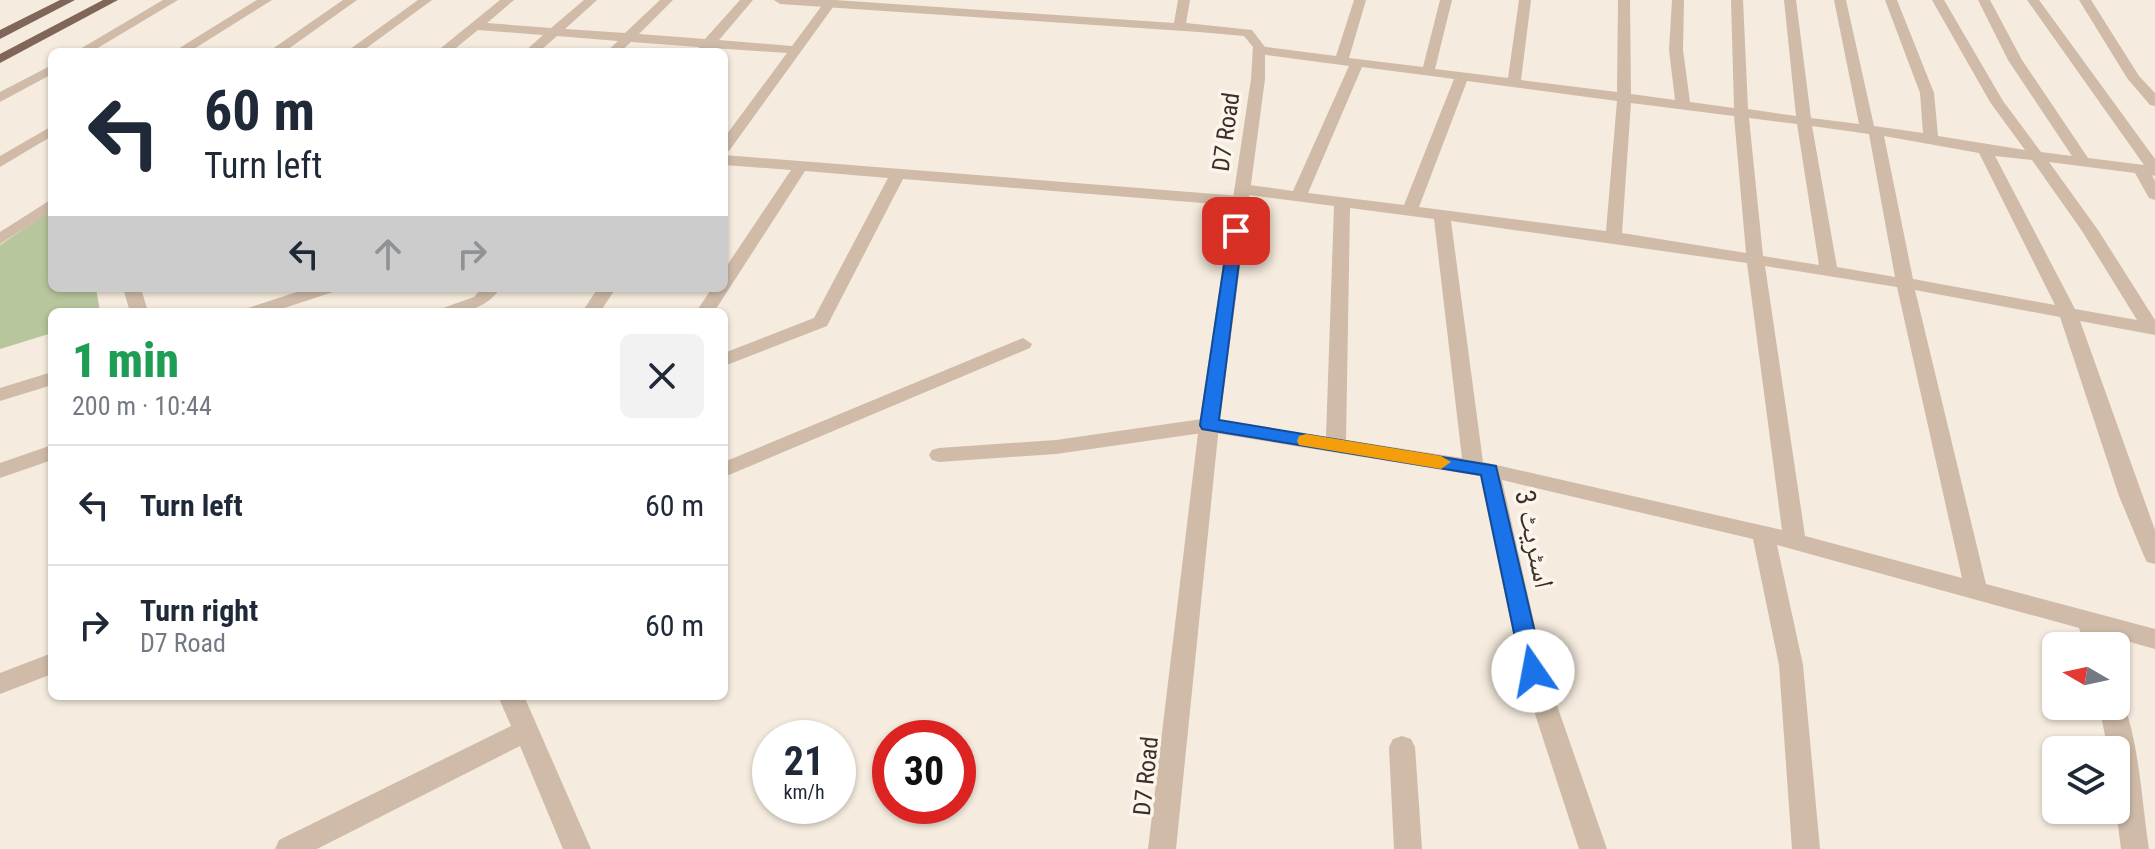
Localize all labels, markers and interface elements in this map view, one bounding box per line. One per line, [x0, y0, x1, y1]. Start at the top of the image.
text: 60 m [204, 78, 315, 144]
icon: left [72, 80, 176, 184]
street label: D7 Road [1207, 91, 1245, 173]
text: Turn left [204, 145, 322, 187]
pin [1202, 197, 1270, 265]
icon: arrive [1214, 209, 1258, 253]
icon: left [282, 232, 326, 276]
icon: ahead [366, 232, 410, 276]
icon: right [450, 232, 494, 276]
text: 1 min [72, 332, 179, 389]
button: close [620, 334, 704, 418]
text: 200 m · 10:44 [72, 391, 212, 421]
icon: left [72, 483, 116, 527]
street label: اسٹریٹ 3 [1508, 487, 1561, 591]
text: Turn left [140, 488, 243, 523]
text: 60 m [645, 488, 704, 523]
text: Turn right [140, 593, 258, 628]
icon: right [72, 603, 116, 647]
text: 60 m [645, 608, 704, 643]
text: D7 Road [140, 628, 226, 658]
position arrow [1491, 629, 1575, 713]
north arrow [2042, 632, 2130, 720]
map controls [2042, 632, 2130, 824]
speed limit sign: 30 [872, 720, 976, 824]
street label: D7 Road [1128, 735, 1164, 817]
button: layers [2042, 736, 2130, 824]
text: 21 [784, 738, 824, 785]
text: km/h [783, 780, 825, 804]

